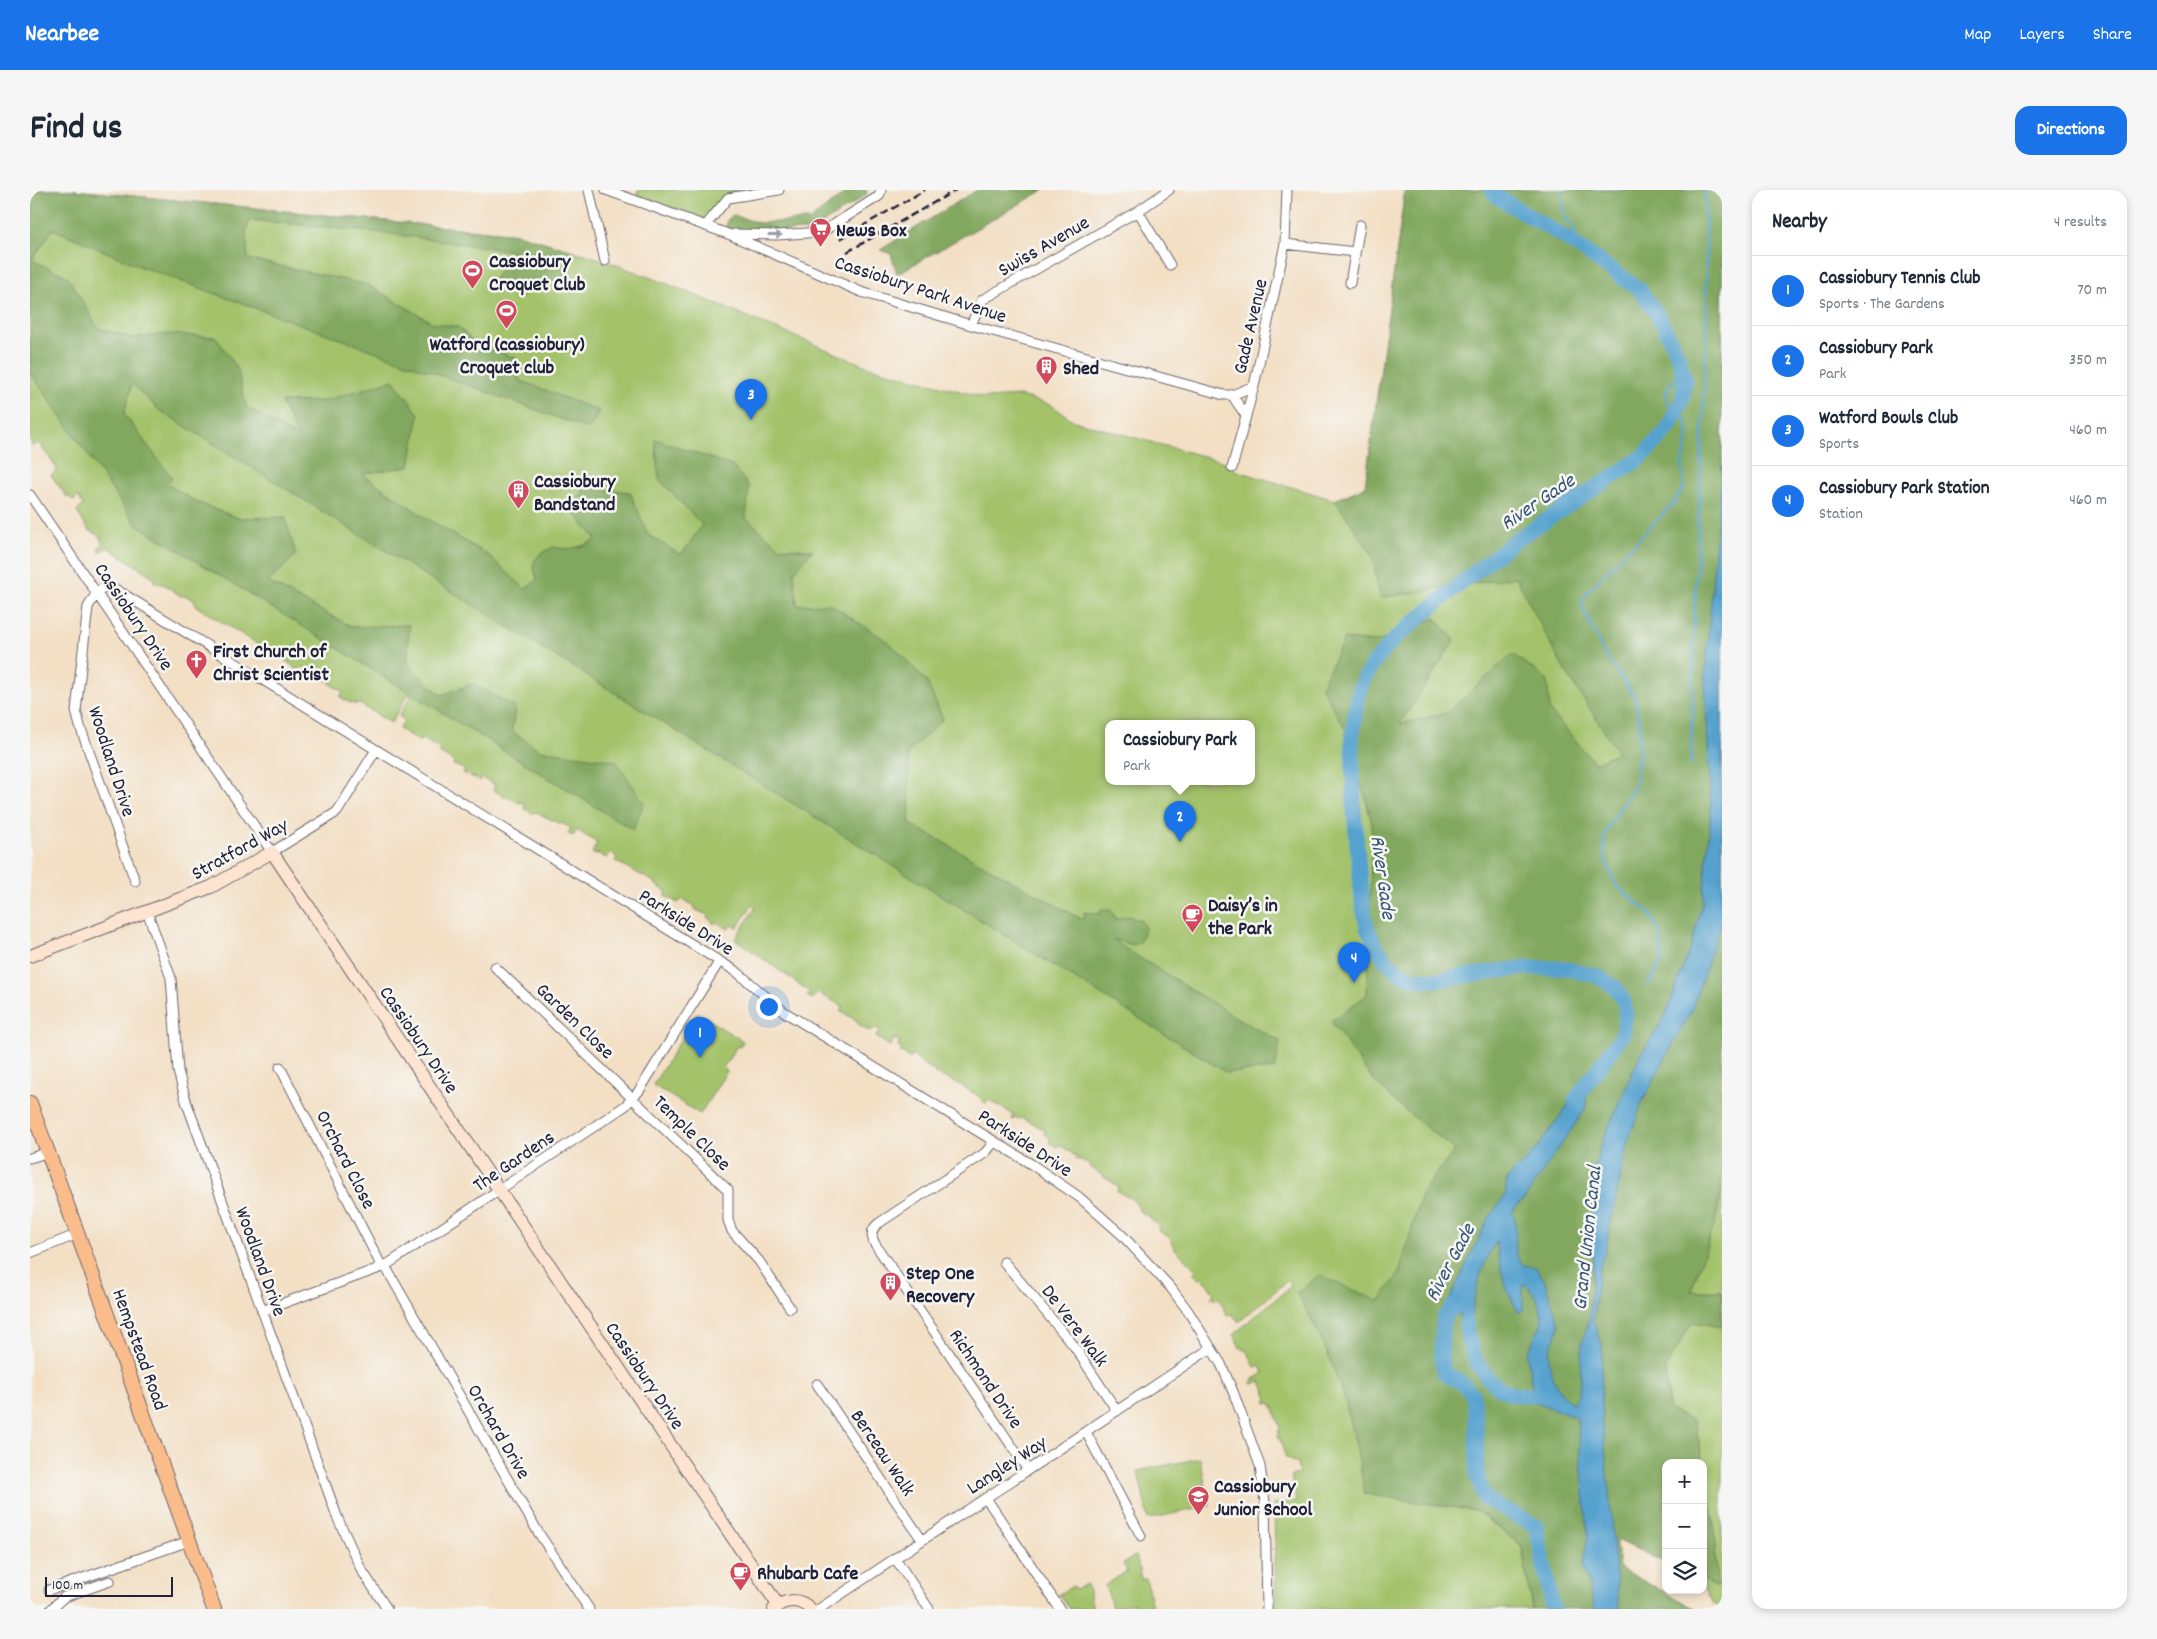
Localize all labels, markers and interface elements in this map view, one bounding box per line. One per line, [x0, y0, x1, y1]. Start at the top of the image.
text: Nearbee [25, 18, 99, 52]
text: Map [1964, 23, 1991, 48]
text: Layers [2019, 23, 2065, 48]
text: Share [2093, 23, 2132, 48]
text: Find us [30, 105, 122, 155]
button: Directions [2015, 106, 2127, 155]
text: Nearby [1772, 208, 1827, 238]
street label: Swiss Avenue [994, 210, 1096, 285]
text: 4 results [2054, 211, 2107, 234]
supermarket icon: News Box [808, 217, 832, 248]
place label: News Box [836, 218, 907, 246]
one-way arrow [768, 231, 784, 239]
place label: Cassiobury Croquet Club [489, 249, 586, 300]
street label: Cassiobury Park Avenue [830, 250, 1010, 332]
sports icon: Cassiobury Croquet Club [461, 259, 485, 290]
text: Cassiobury Tennis Club [1819, 266, 1980, 293]
street label: Gade Avenue [1227, 276, 1277, 377]
text: 1 [1786, 279, 1790, 302]
text: 70 m [2077, 279, 2107, 302]
text: Sports · The Gardens [1819, 293, 1945, 316]
sports icon: Watford (cassiobury) Croquet club [495, 299, 519, 330]
place label: Watford (cassiobury) Croquet club [429, 332, 585, 383]
text: Cassiobury Park [1819, 336, 1933, 363]
text: 2 [1785, 349, 1792, 372]
text: 350 m [2069, 349, 2107, 372]
building icon: Shed [1035, 355, 1059, 386]
place label: Shed [1063, 356, 1099, 384]
text: Park [1819, 363, 1846, 386]
pin: 3 [735, 379, 767, 420]
text: Watford Bowls Club [1819, 406, 1958, 433]
text: 3 [1784, 419, 1792, 442]
text: 460 m [2069, 419, 2107, 442]
text: Sports [1819, 433, 1859, 456]
water label: River Gade [1495, 467, 1583, 539]
place label: Cassiobury Bandstand [534, 469, 616, 520]
text: Cassiobury Park Station [1819, 476, 1990, 503]
building icon: Cassiobury Bandstand [506, 479, 530, 510]
text: 4 [1785, 489, 1791, 512]
text: 460 m [2069, 489, 2107, 512]
text: Station [1819, 503, 1863, 526]
street label: Cassiobury Drive [86, 558, 179, 677]
place label: First Church of Christ Scientist [213, 639, 330, 690]
church icon: First Church of Christ Scientist [185, 649, 209, 680]
street label: Woodland Drive [79, 703, 141, 821]
popup [1105, 720, 1255, 785]
text: Cassiobury Park [1123, 728, 1237, 755]
text: Park [1123, 755, 1150, 778]
pin: 2 [1164, 801, 1196, 842]
street label: Stratford Way [187, 812, 295, 889]
water label: River Gade [1360, 834, 1402, 923]
street label: Parkside Drive [632, 883, 739, 964]
place label: Daisy’s in the Park [1208, 893, 1278, 944]
cafe icon: Daisy’s in the Park [1180, 903, 1204, 934]
pin: 4 [1338, 942, 1370, 983]
street label: Garden Close [528, 977, 620, 1067]
street label: Cassiobury Drive [371, 981, 464, 1100]
your location [756, 994, 782, 1020]
pin: 1 [684, 1017, 716, 1058]
street label: Temple Close [646, 1090, 736, 1179]
street label: Parkside Drive [972, 1104, 1077, 1186]
street label: Orchard Close [307, 1106, 381, 1215]
street label: The Gardens [468, 1125, 561, 1200]
water label: Grand Union Canal [1566, 1163, 1612, 1312]
street label: Woodland Drive [226, 1203, 292, 1321]
water label: River Gade [1419, 1218, 1485, 1308]
place label: Step One Recovery [906, 1261, 975, 1312]
building icon: Step One Recovery [878, 1271, 902, 1302]
street label: De Vere Walk [1033, 1280, 1114, 1374]
street label: Hempstead Road [103, 1285, 173, 1415]
street label: Cassiobury Drive [597, 1317, 690, 1436]
street label: Richmond Drive [941, 1324, 1028, 1435]
street label: Orchard Drive [459, 1380, 536, 1485]
street label: Berceau Walk [842, 1405, 921, 1503]
street label: Langley Way [962, 1430, 1054, 1503]
map controls [1662, 1459, 1707, 1594]
button: + [1662, 1459, 1707, 1504]
place label: Cassiobury Junior School [1214, 1474, 1313, 1525]
school or university icon: Cassiobury Junior School [1186, 1485, 1210, 1516]
button: − [1662, 1504, 1707, 1549]
button: layers [1662, 1549, 1707, 1594]
cafe icon: Rhubarb Cafe [729, 1560, 753, 1591]
place label: Rhubarb Cafe [757, 1561, 859, 1589]
scale bar [45, 1574, 172, 1597]
text: 100 m [52, 1576, 83, 1596]

